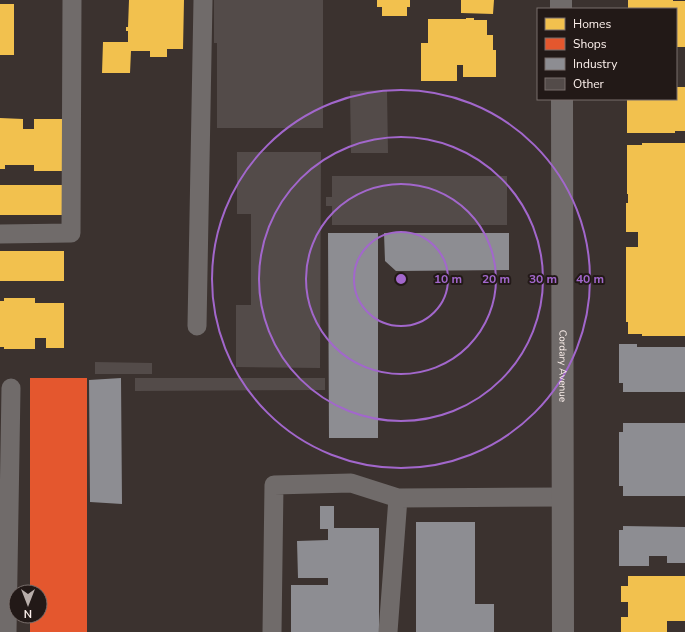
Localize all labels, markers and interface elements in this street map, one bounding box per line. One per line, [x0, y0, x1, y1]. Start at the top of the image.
legend [537, 8, 677, 100]
text: Homes [573, 16, 611, 32]
text: Shops [573, 36, 607, 52]
text: Industry [573, 56, 618, 72]
text: Other [573, 76, 605, 92]
text: 10 m [434, 271, 462, 287]
text: 20 m [482, 271, 510, 287]
text: 30 m [529, 271, 557, 287]
text: 40 m [576, 271, 604, 287]
centre of rings [394, 272, 408, 286]
street label: Cordary Avenue [555, 330, 570, 402]
north arrow [8, 584, 48, 624]
text: N [24, 606, 32, 621]

